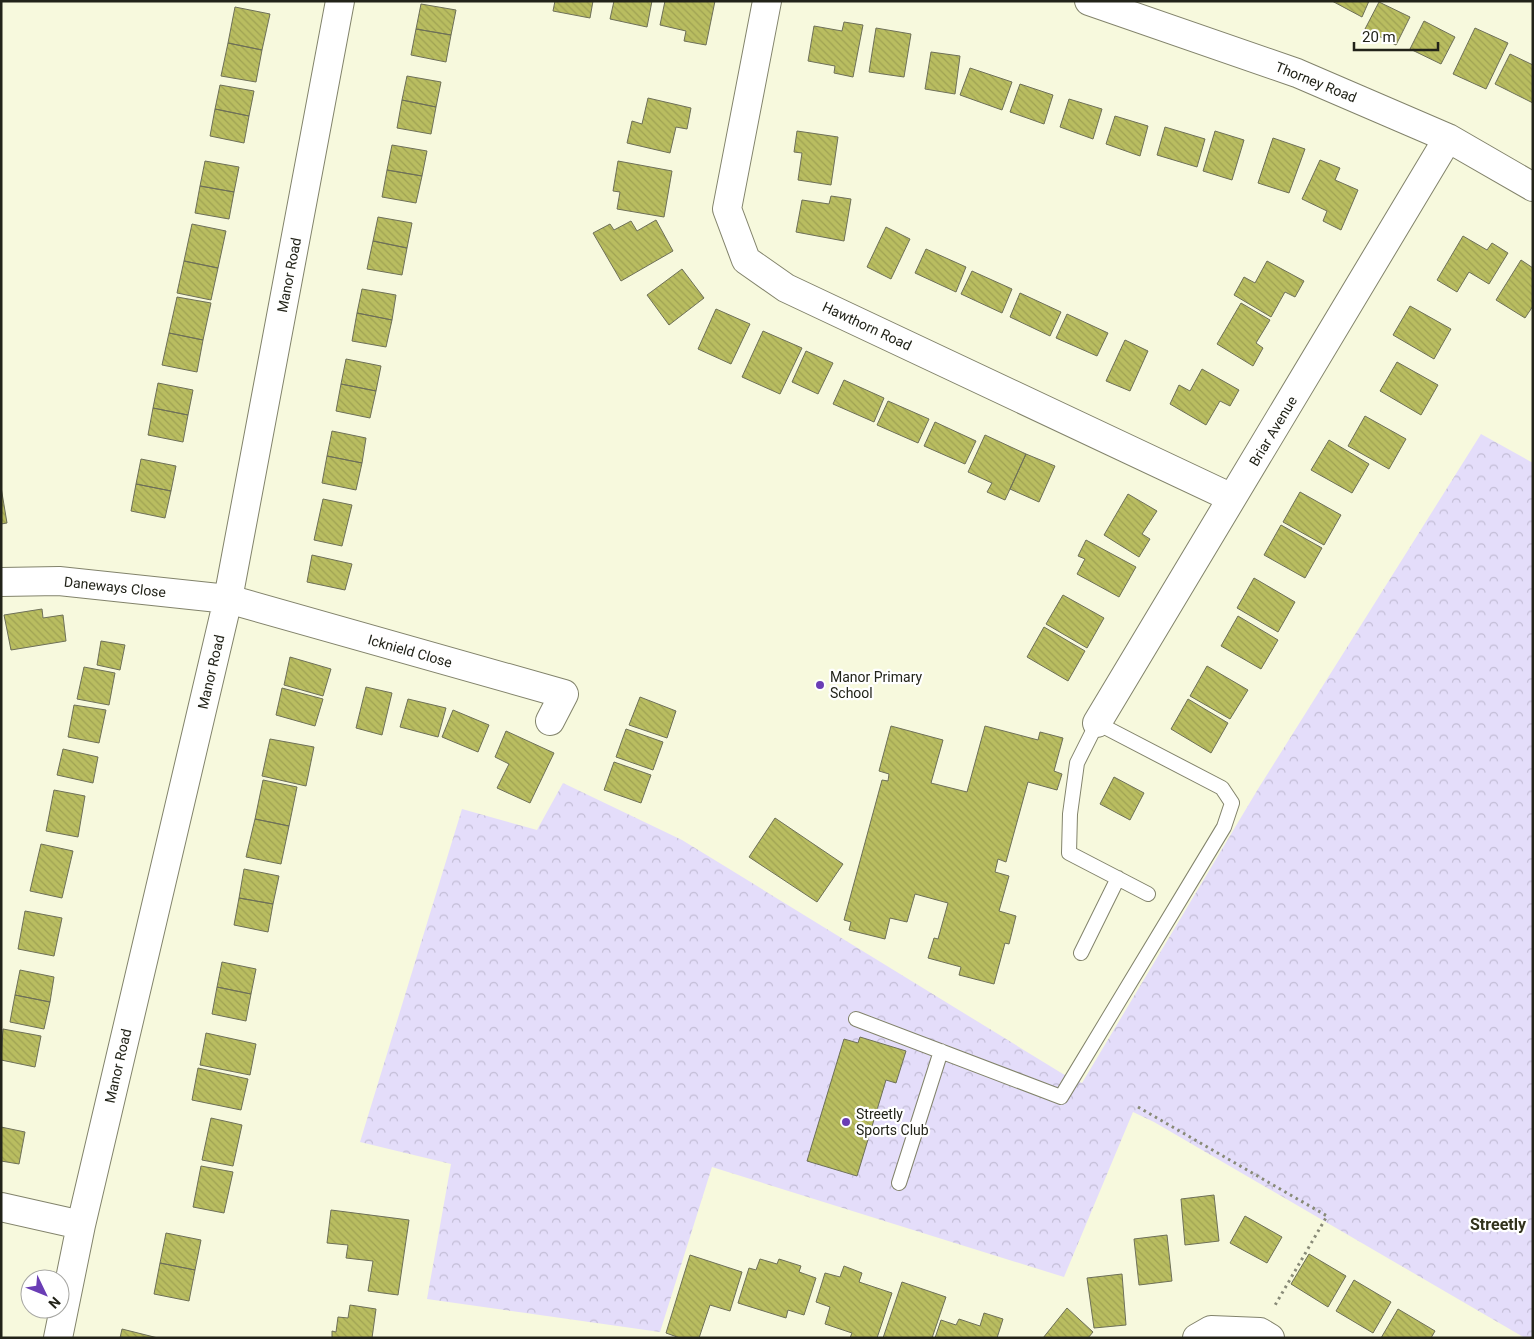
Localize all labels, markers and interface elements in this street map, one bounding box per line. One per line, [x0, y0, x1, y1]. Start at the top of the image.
scale bar [1354, 20, 1438, 52]
text: 20 m [1362, 28, 1396, 46]
street label: Thorney Road [1273, 58, 1359, 106]
street label: Manor Road [274, 236, 304, 314]
street label: Hawthorn Road [820, 298, 914, 354]
street label: Briar Avenue [1246, 393, 1300, 469]
street label: Daneways Close [63, 574, 167, 600]
street label: Icknield Close [366, 631, 454, 671]
street label: Manor Road [195, 633, 227, 711]
place label: Manor Primary School [830, 669, 923, 701]
marker: Manor Primary School [814, 679, 826, 691]
street label: Manor Road [102, 1027, 134, 1105]
place label: Streetly Sports Club [856, 1106, 929, 1138]
marker: Streetly Sports Club [840, 1116, 852, 1128]
district label: Streetly [1470, 1215, 1527, 1234]
north arrow [20, 1269, 70, 1319]
text: N [45, 1294, 64, 1312]

